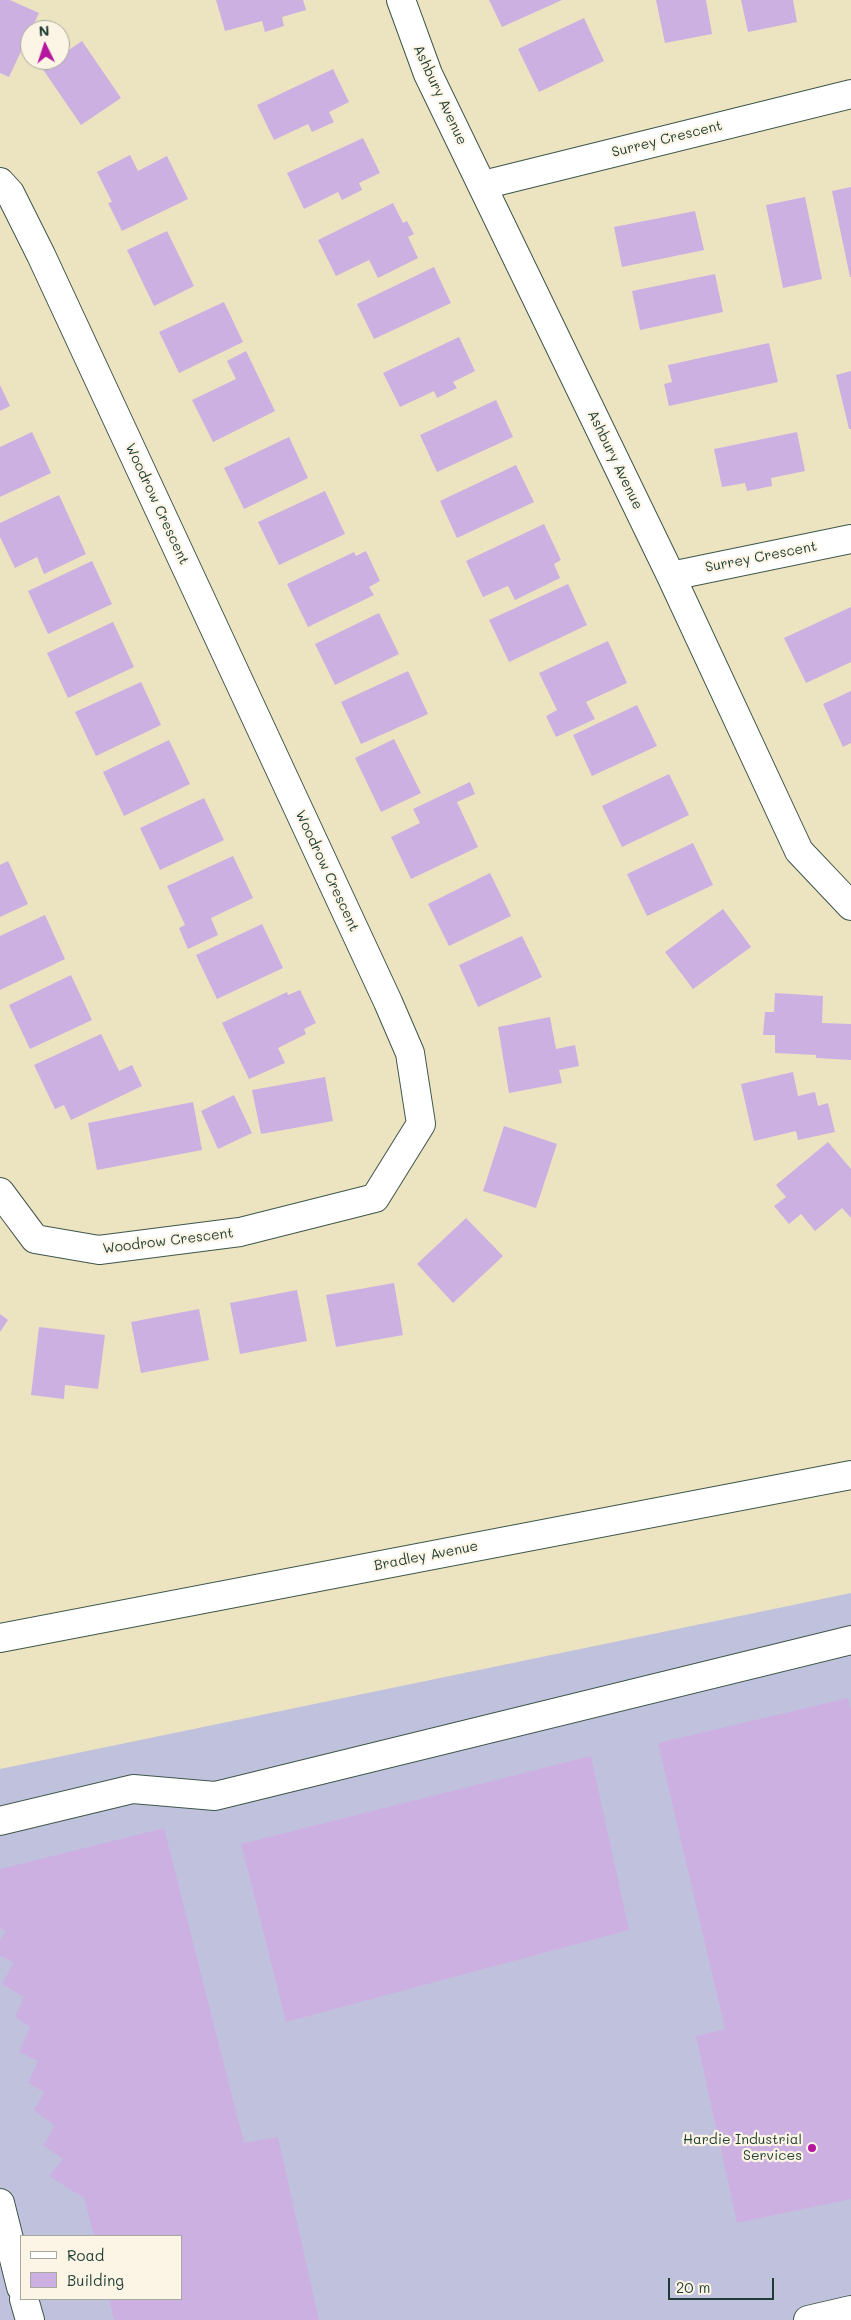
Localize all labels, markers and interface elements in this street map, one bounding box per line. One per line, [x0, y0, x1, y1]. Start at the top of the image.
north arrow [20, 20, 70, 70]
text: N [38, 21, 50, 40]
street label: Ashbury Avenue [410, 42, 470, 148]
street label: Surrey Crescent [610, 117, 724, 161]
street label: Ashbury Avenue [584, 408, 646, 512]
street label: Woodrow Crescent [122, 441, 192, 567]
street label: Surrey Crescent [704, 538, 818, 576]
street label: Woodrow Crescent [292, 808, 362, 934]
street label: Woodrow Crescent [102, 1225, 234, 1257]
street label: Bradley Avenue [373, 1538, 479, 1574]
place label: Hardie Industrial Services [683, 2132, 802, 2164]
marker: Hardie Industrial Services [806, 2142, 818, 2154]
legend [20, 2235, 182, 2300]
text: Road [67, 2245, 104, 2265]
scale bar [671, 2268, 777, 2300]
text: Building [67, 2270, 124, 2290]
text: 20 m [676, 2277, 710, 2297]

